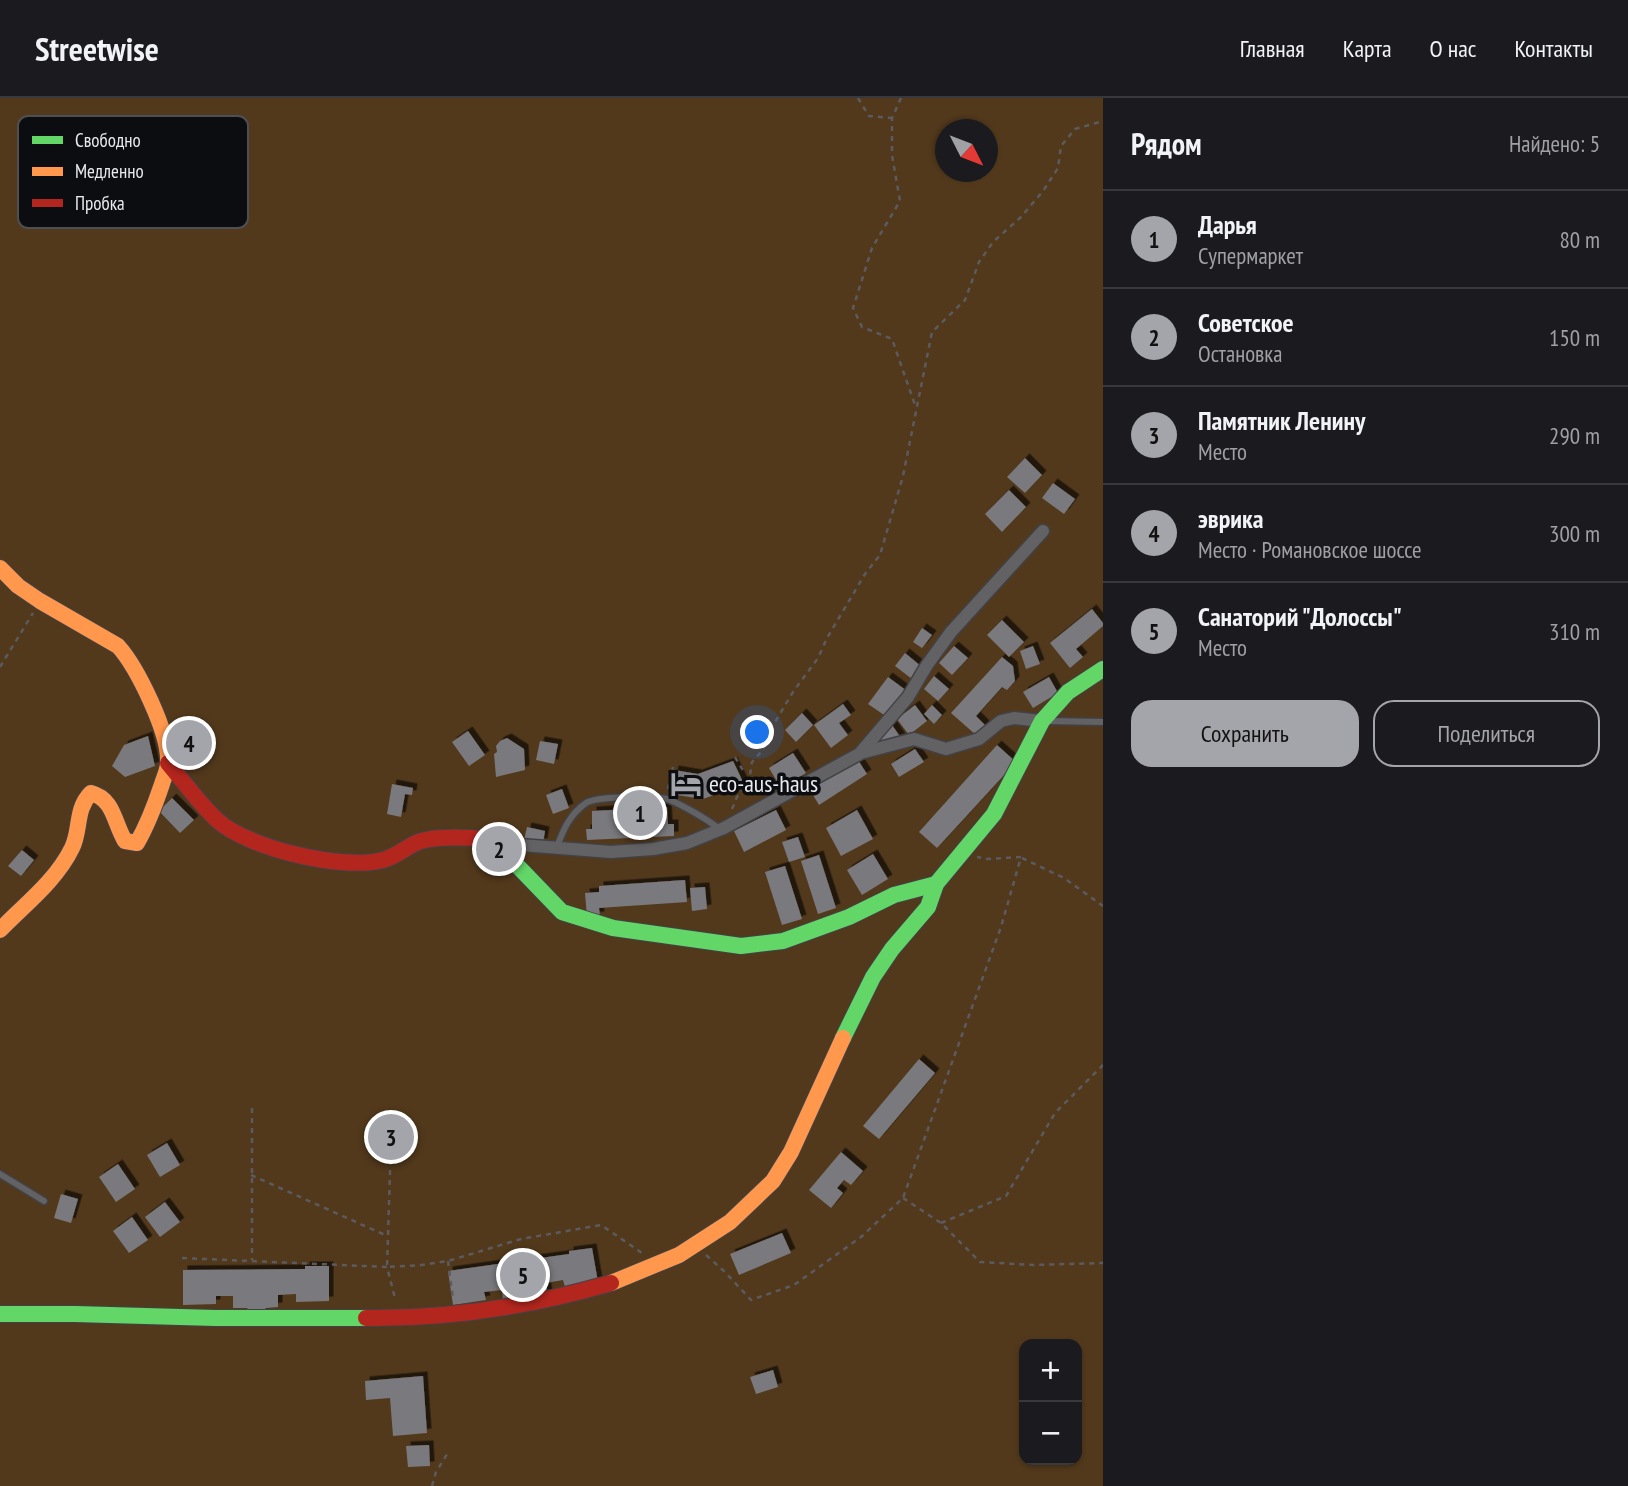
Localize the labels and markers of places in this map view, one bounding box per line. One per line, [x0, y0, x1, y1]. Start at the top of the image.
pin: 4 [166, 717, 212, 769]
hotel icon: eco-aus-haus [669, 767, 703, 801]
place label: eco-aus-haus [709, 768, 818, 799]
pin: 1 [617, 787, 663, 839]
pin: 2 [476, 823, 522, 875]
pin: 3 [368, 1111, 414, 1163]
pin: 5 [500, 1249, 546, 1301]

